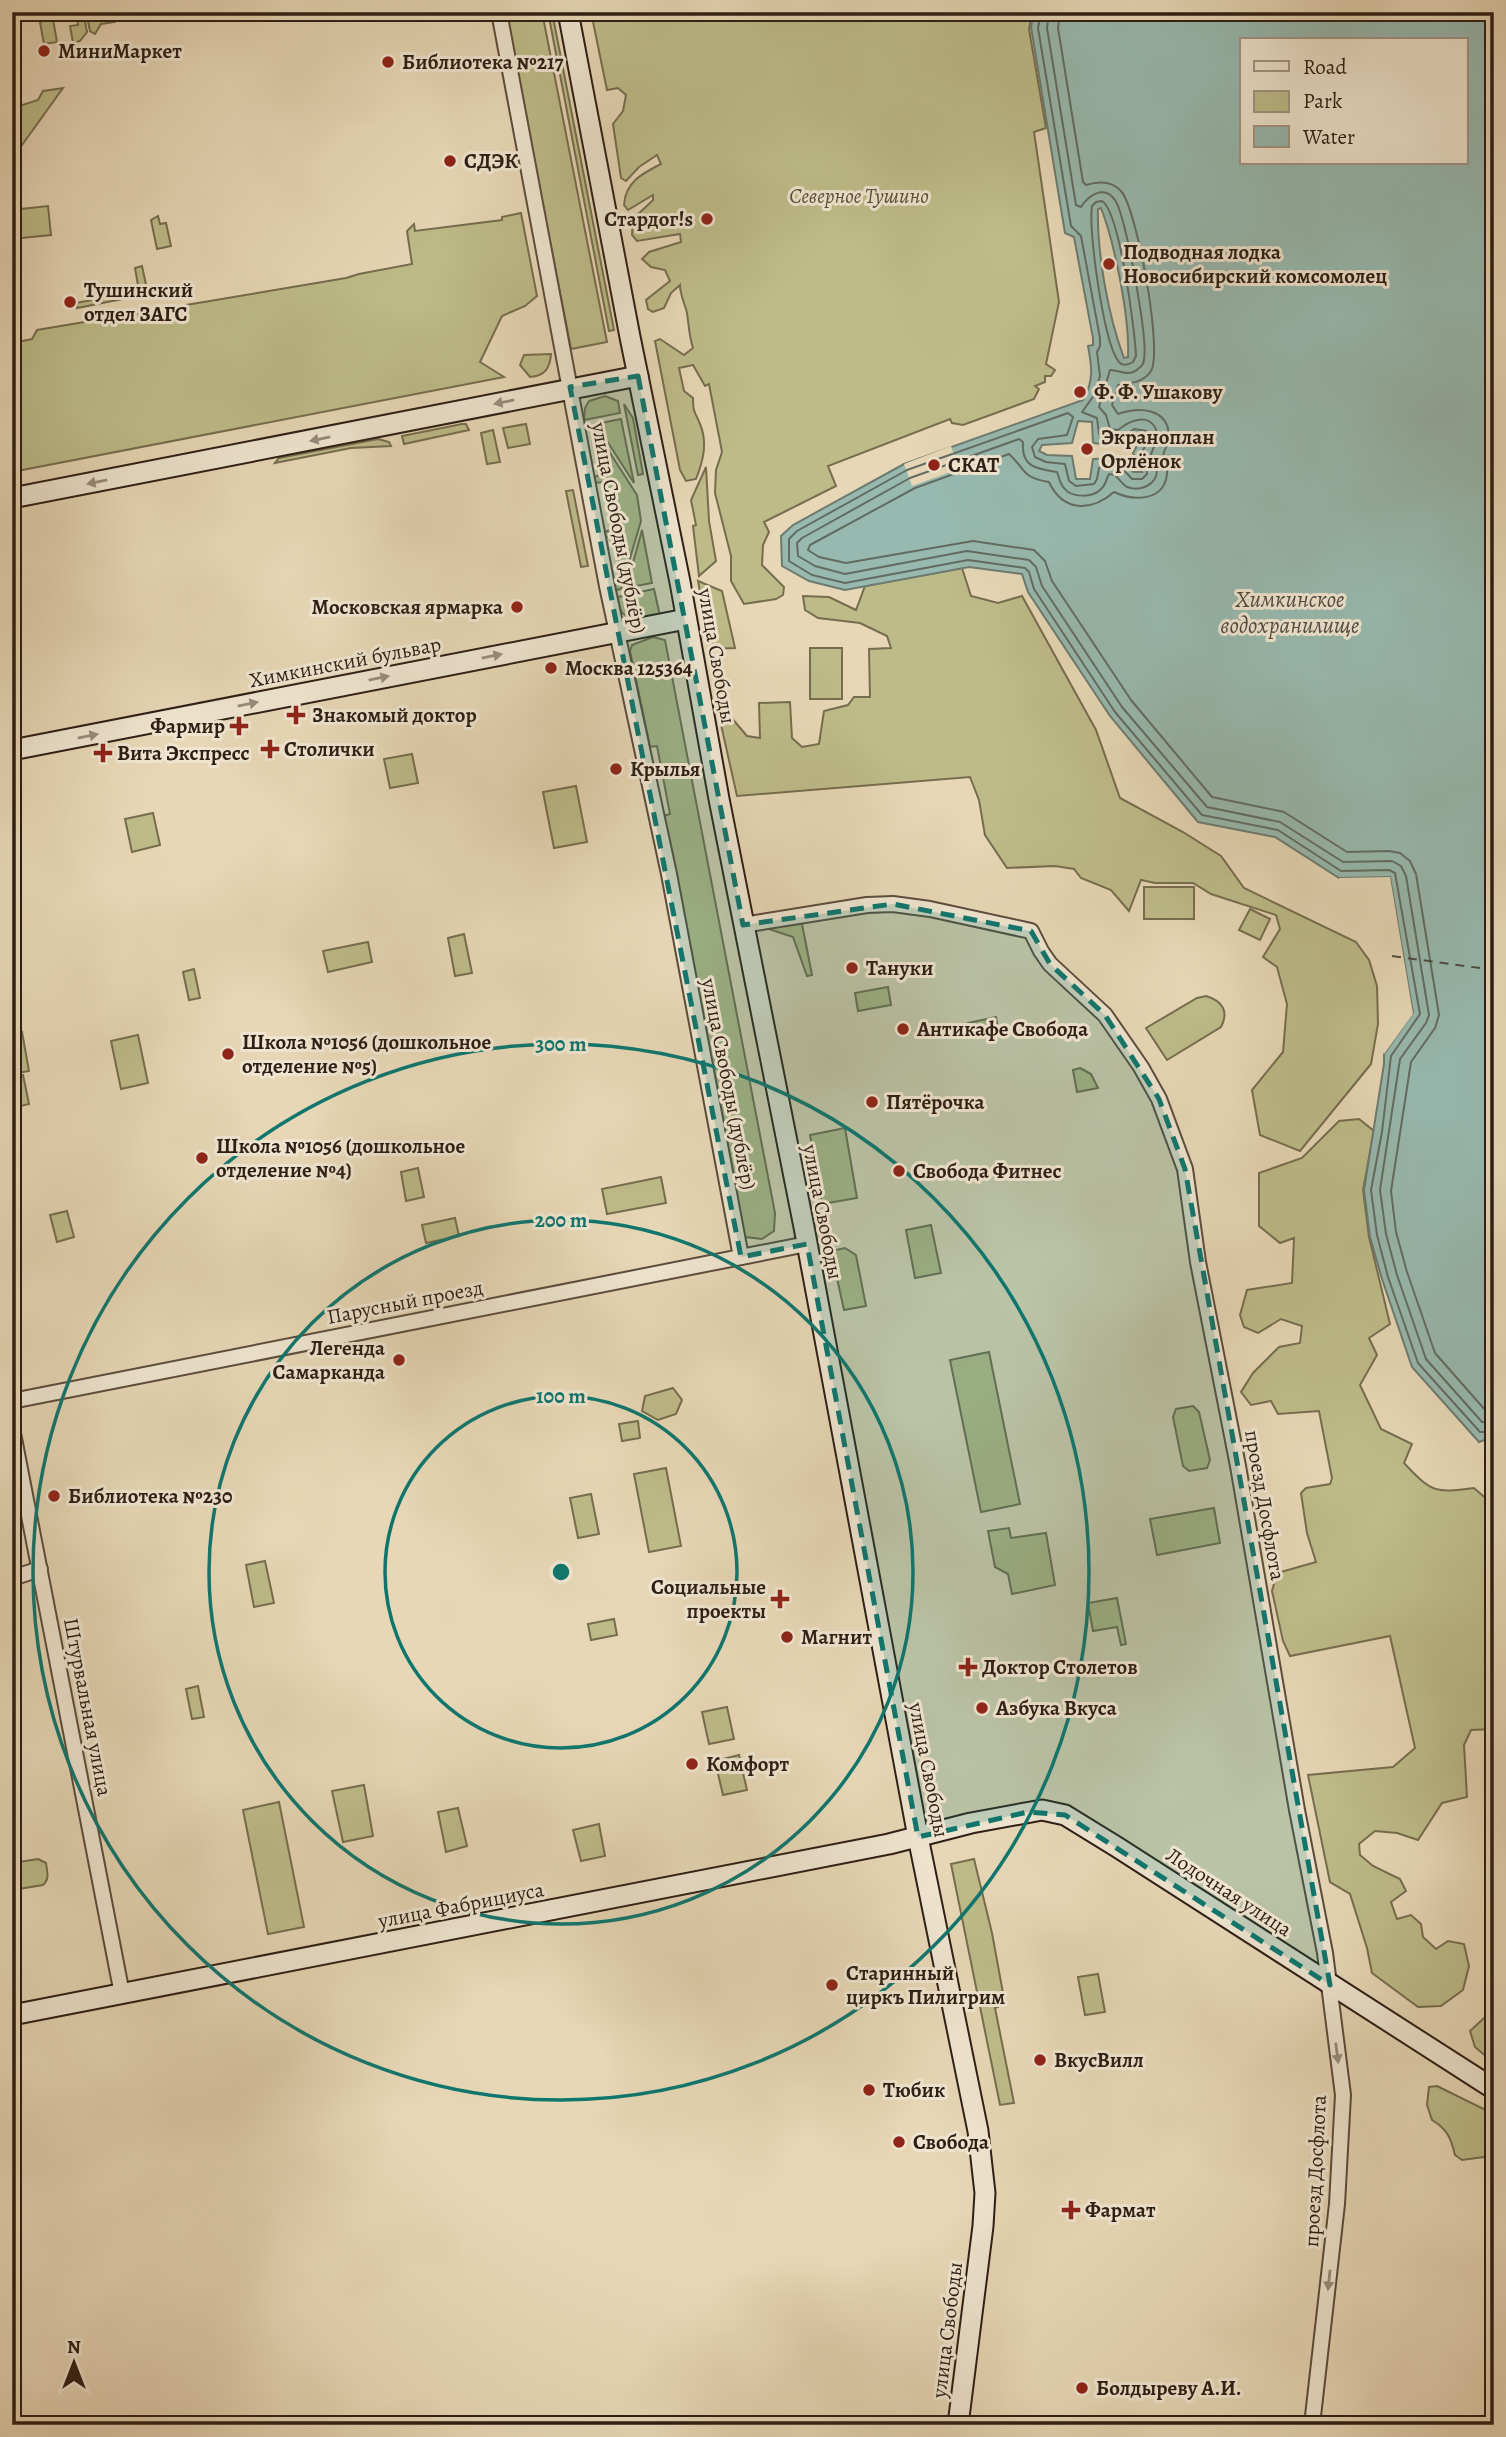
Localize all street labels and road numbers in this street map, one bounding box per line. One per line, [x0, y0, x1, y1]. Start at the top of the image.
street label: улица Свободы (дублёр) [585, 419, 653, 636]
street label: улица Свободы [691, 585, 743, 726]
street label: Химкинский бульвар [247, 630, 443, 694]
street label: улица Свободы (дублёр) [695, 975, 763, 1192]
street label: улица Свободы [796, 1141, 850, 1282]
street label: Парусный проезд [325, 1273, 485, 1331]
street label: проезд Досфлота [1238, 1428, 1292, 1583]
street label: Штурвальная улица [57, 1615, 119, 1799]
street label: улица Свободы [902, 1699, 956, 1840]
street label: Лодочная улица [1161, 1841, 1298, 1943]
street label: улица Фабрициуса [375, 1875, 547, 1935]
street label: проезд Досфлота [1297, 2094, 1333, 2248]
street label: улица Свободы [925, 2260, 969, 2401]

